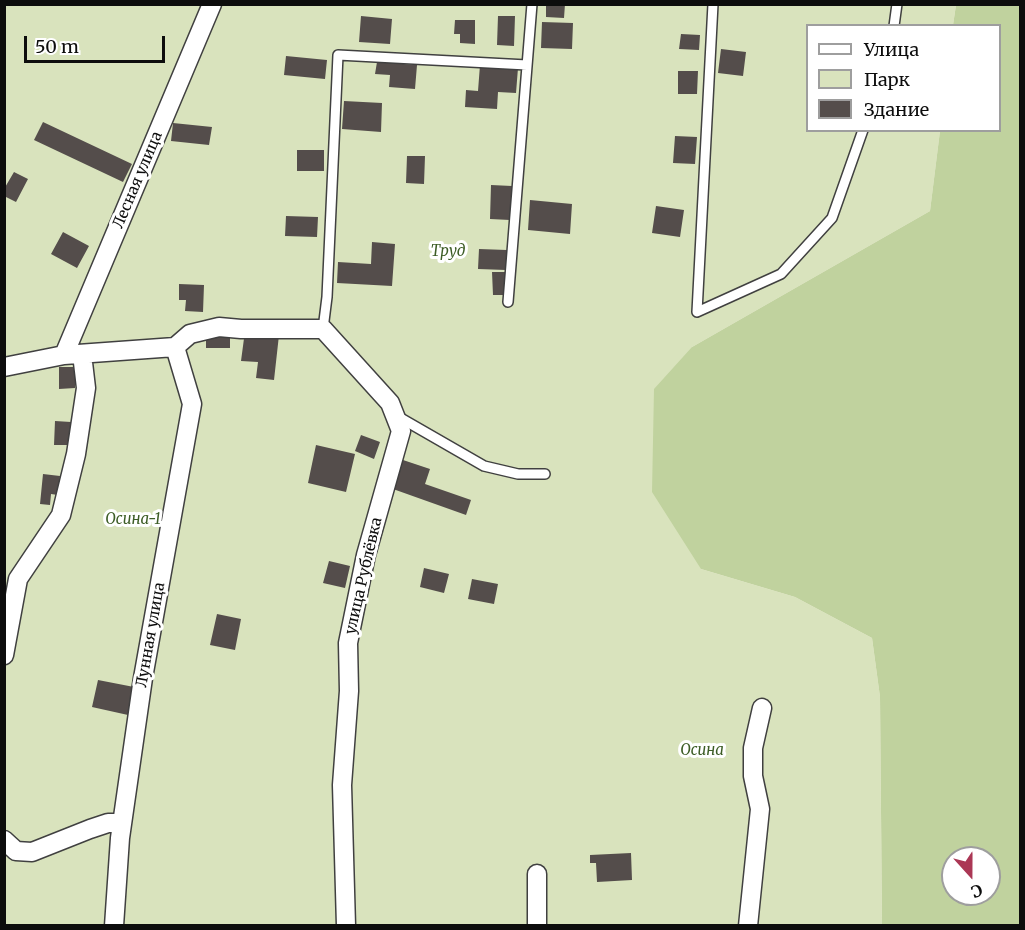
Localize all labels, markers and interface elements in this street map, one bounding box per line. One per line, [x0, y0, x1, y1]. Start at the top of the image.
scale bar [27, 24, 168, 62]
legend [806, 24, 1001, 132]
text: 50 m [35, 35, 79, 58]
text: Улица [864, 38, 919, 61]
text: Парк [864, 68, 910, 91]
text: Здание [864, 98, 929, 121]
street label: Лесная улица [110, 129, 166, 231]
park label: Труд [431, 243, 465, 261]
park label: Осина-1 [105, 511, 161, 529]
street label: улица Рублёвка [342, 516, 386, 636]
street label: Лунная улица [133, 581, 169, 689]
park label: Осина [680, 742, 724, 760]
north arrow [941, 846, 1001, 906]
text: С [968, 880, 985, 902]

